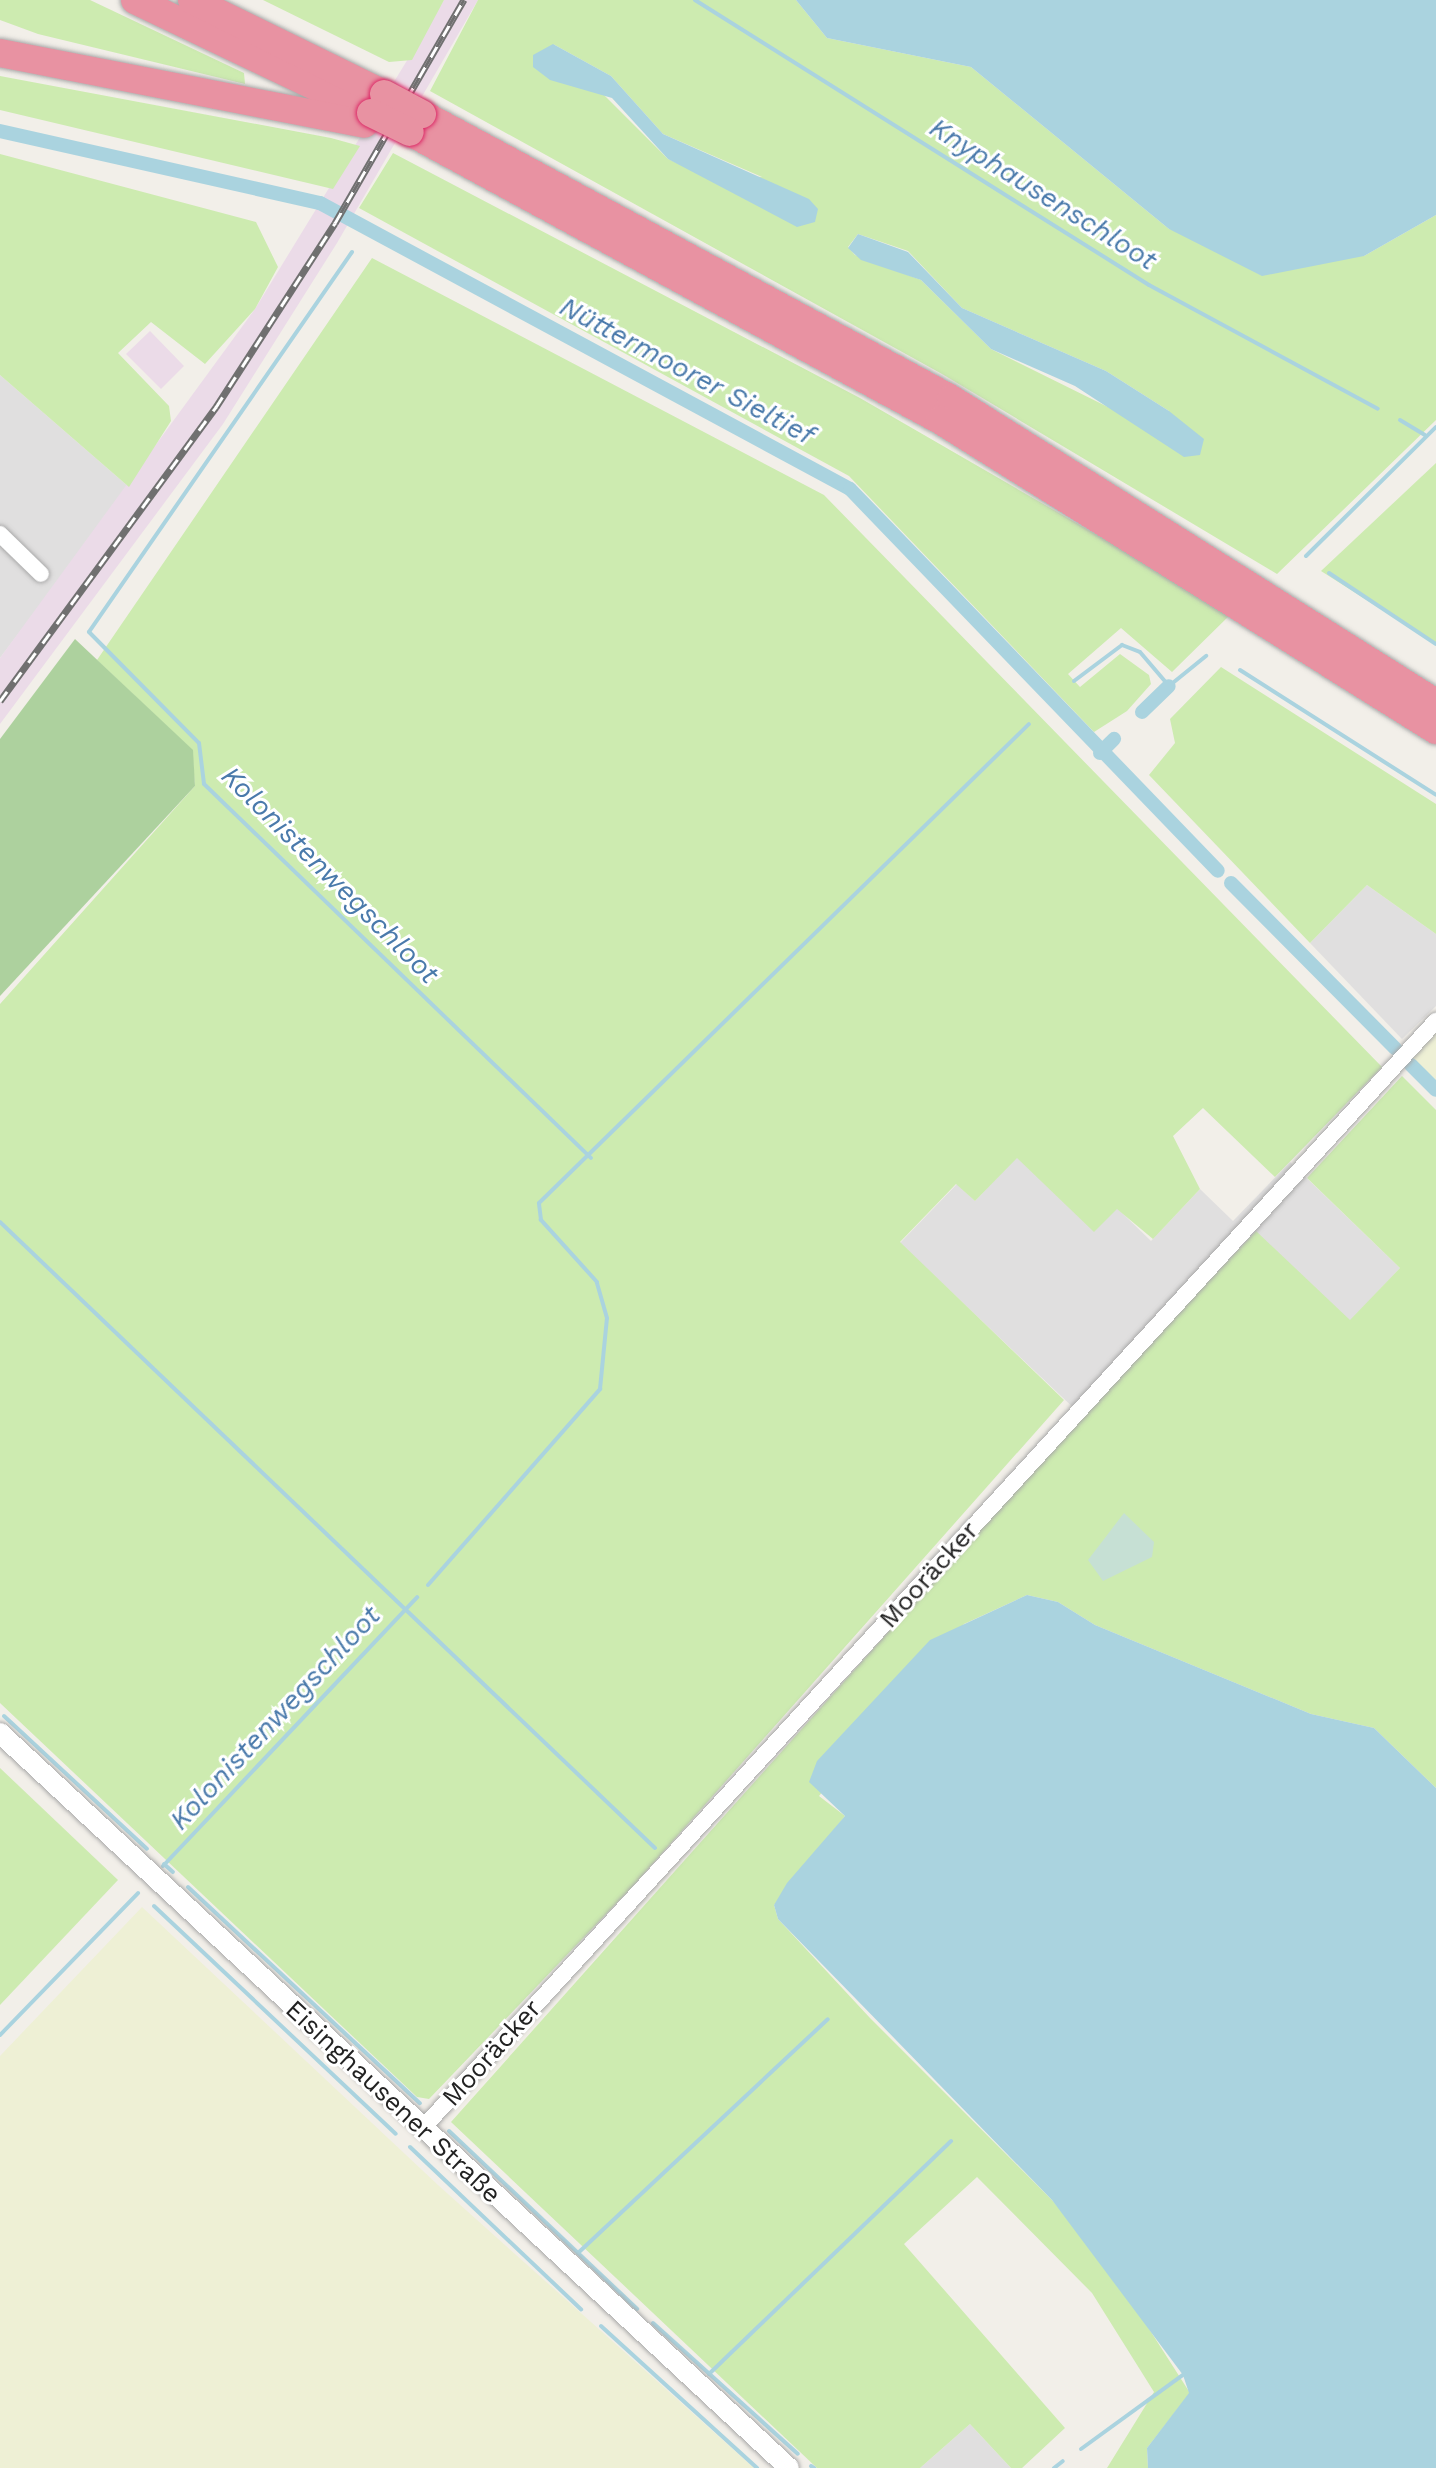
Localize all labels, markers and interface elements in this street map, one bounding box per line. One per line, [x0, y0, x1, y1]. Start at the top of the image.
water label: Knyphausenschloot [923, 111, 1163, 277]
water label: Nüttermoorer Sieltief [554, 289, 820, 453]
water label: Kolonistenwegschloot [214, 759, 446, 991]
street label: Mooräcker [873, 1515, 985, 1635]
water label: Kolonistenwegschloot [163, 1599, 387, 1837]
street label: Mooräcker [436, 1993, 548, 2113]
street label: Eisinghausener Straße [279, 1994, 507, 2210]

